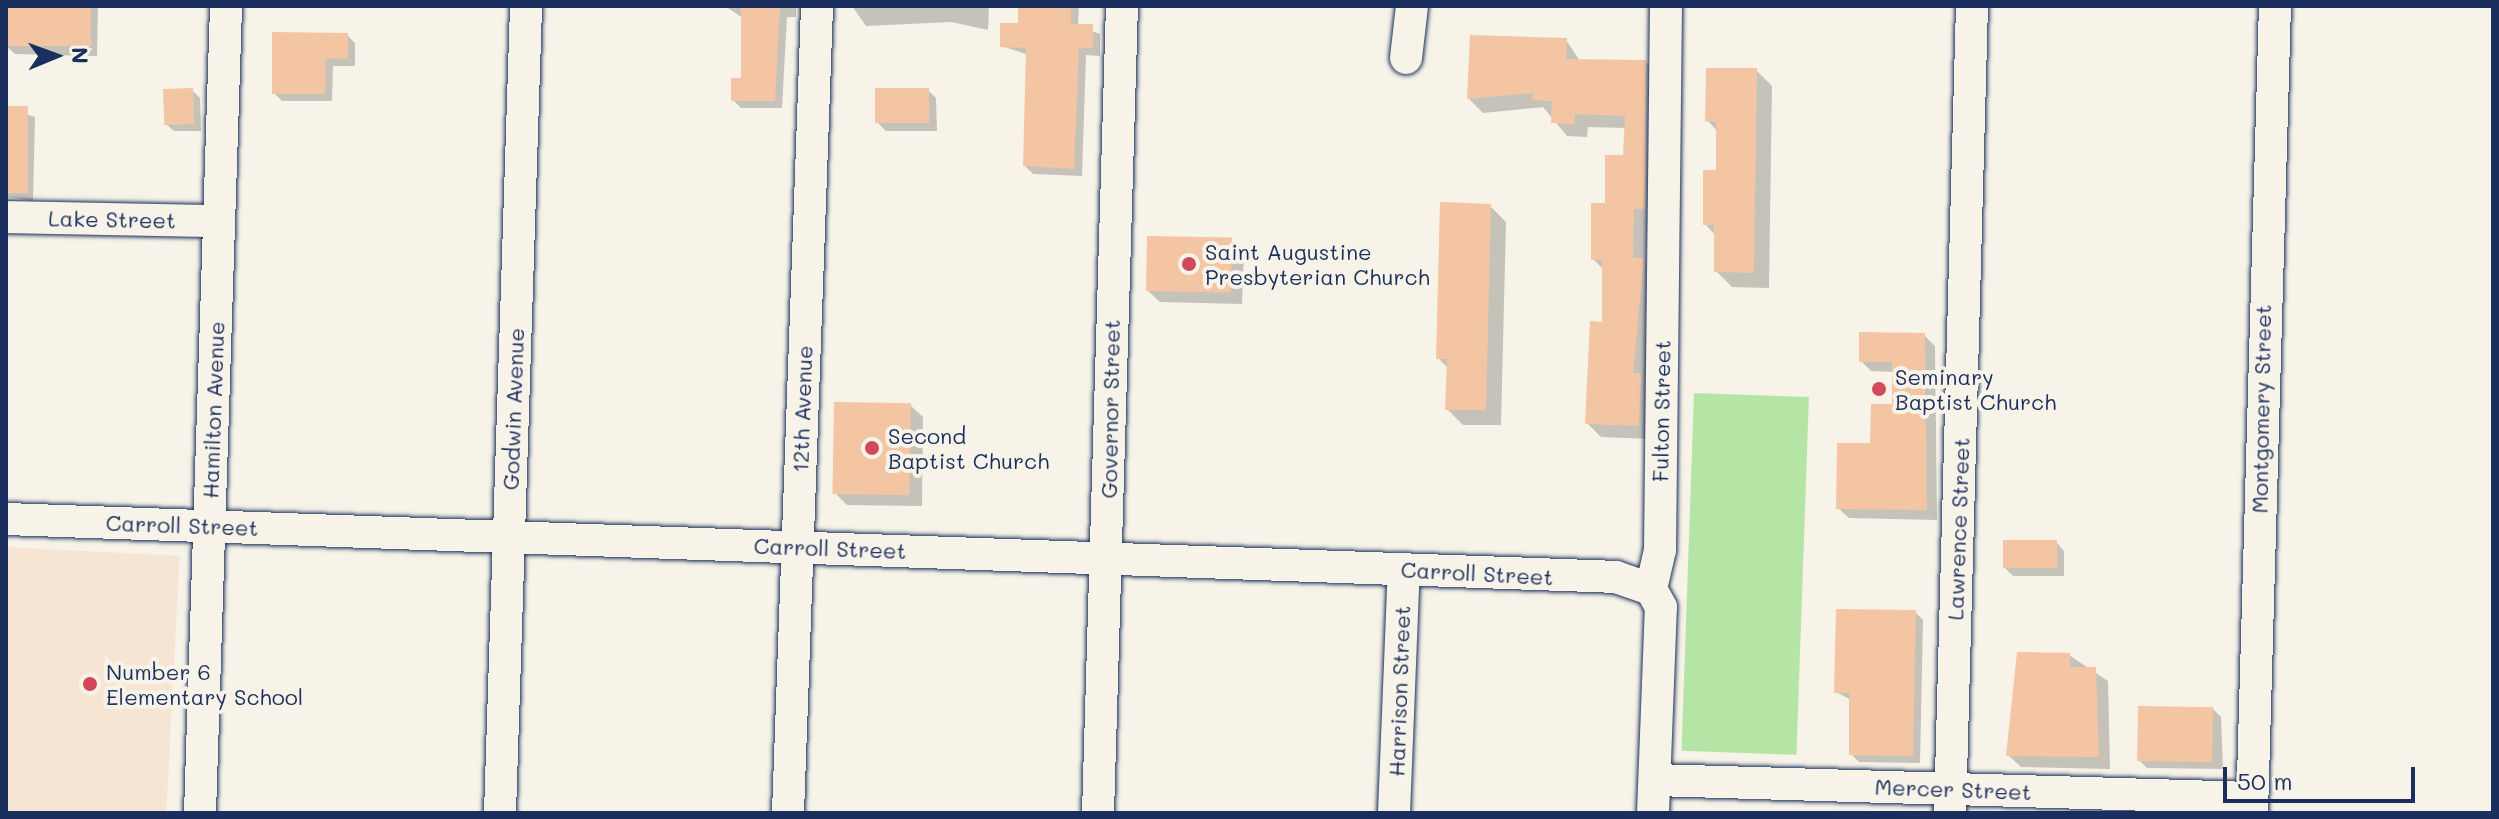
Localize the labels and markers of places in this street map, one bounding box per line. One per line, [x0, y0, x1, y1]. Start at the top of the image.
place label: Saint Augustine Presbyterian Church [1205, 238, 1430, 290]
marker: Saint Augustine Presbyterian Church [1180, 255, 1198, 273]
place label: Seminary Baptist Church [1895, 363, 2056, 414]
marker: Seminary Baptist Church [1870, 380, 1888, 398]
place label: Second Baptist Church [888, 422, 1049, 474]
marker: Second Baptist Church [863, 439, 881, 457]
place label: Number 6 Elementary School [106, 658, 303, 710]
marker: Number 6 Elementary School [81, 675, 99, 693]

